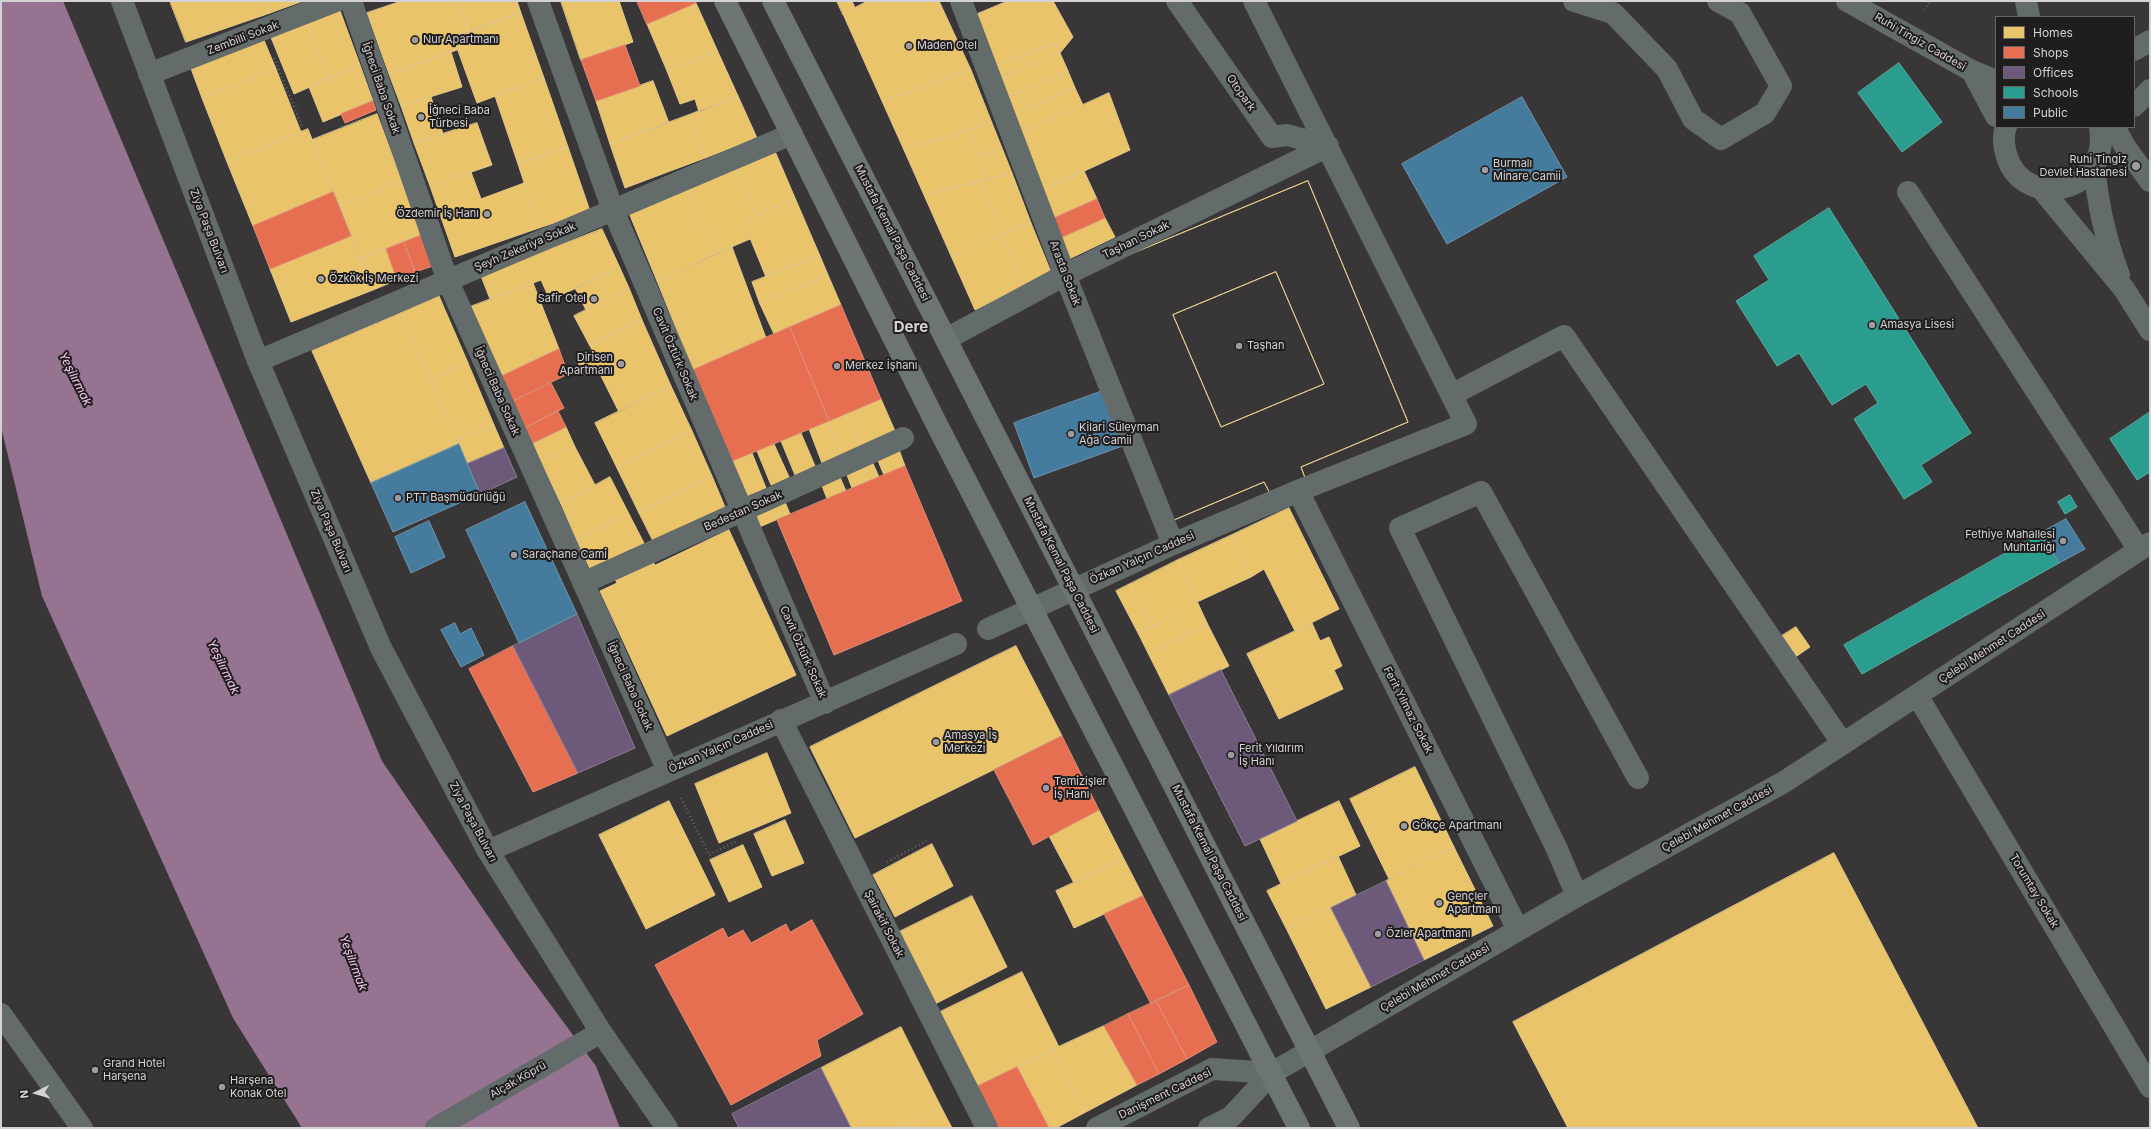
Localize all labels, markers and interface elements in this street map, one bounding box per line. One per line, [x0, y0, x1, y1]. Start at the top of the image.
street label: Ruhi Tingiz Caddesi [1872, 10, 1968, 74]
legend [1995, 16, 2135, 128]
street label: Zembilli Sokak [205, 18, 281, 58]
text: Homes [2033, 25, 2073, 40]
place label: Nur Apartmanı [423, 33, 499, 47]
marker: Nur Apartmanı [410, 35, 420, 45]
place label: Maden Otel [917, 39, 977, 53]
street label: İğneci Baba Sokak [359, 40, 403, 136]
marker: Maden Otel [904, 41, 914, 51]
text: Shops [2033, 45, 2069, 60]
text: Offices [2033, 65, 2074, 80]
street label: Otopark [1224, 72, 1258, 114]
text: Schools [2033, 85, 2078, 100]
place label: İğneci Baba Türbesi [429, 104, 490, 130]
text: Public [2033, 105, 2068, 120]
marker: İğneci Baba Türbesi [416, 112, 426, 122]
place label: Ruhi Tingiz Devlet Hastanesi [2039, 153, 2127, 179]
place label: Burmalı Minare Camii [1493, 157, 1561, 183]
marker: Ruhi Tingiz Devlet Hastanesi [2130, 160, 2142, 172]
street label: Mustafa Kemal Paşa Caddesi [852, 163, 932, 303]
marker: Burmalı Minare Camii [1480, 165, 1490, 175]
street label: Ziya Paşa Bulvarı [187, 187, 231, 275]
place label: Özdemir İş Hanı [397, 207, 479, 221]
marker: Özdemir İş Hanı [482, 209, 492, 219]
street label: Taşhan Sokak [1101, 218, 1171, 262]
street label: Şeyh Zekeriya Sokak [472, 220, 578, 274]
street label: Arasta Sokak [1047, 239, 1083, 307]
place label: Özkök İş Merkezi [329, 272, 418, 286]
marker: Özkök İş Merkezi [316, 274, 326, 284]
place label: Safir Otel [538, 292, 586, 306]
marker: Safir Otel [589, 294, 599, 304]
street label: Cavit Öztürk Sokak [649, 306, 701, 402]
district label: Dere [894, 318, 928, 336]
place label: Amasya Lisesi [1880, 318, 1954, 332]
marker: Amasya Lisesi [1867, 320, 1877, 330]
place label: Taşhan [1247, 339, 1284, 353]
marker: Taşhan [1234, 341, 1244, 351]
street label: İğneci Baba Sokak [471, 344, 523, 438]
water label: Yeşilırmak [55, 350, 95, 408]
place label: Dirisen Apartmanı [560, 351, 613, 377]
marker: Dirisen Apartmanı [616, 359, 626, 369]
place label: Merkez İşhanı [845, 359, 917, 373]
marker: Merkez İşhanı [832, 361, 842, 371]
place label: Kilari Süleyman Ağa Camii [1079, 421, 1159, 447]
marker: Kilari Süleyman Ağa Camii [1066, 429, 1076, 439]
street label: Ziya Paşa Bulvarı [308, 487, 354, 575]
street label: Bedestan Sokak [702, 488, 784, 534]
place label: PTT Başmüdürlüğü [406, 491, 506, 505]
marker: PTT Başmüdürlüğü [393, 493, 403, 503]
street label: Mustafa Kemal Paşa Caddesi [1021, 495, 1101, 635]
place label: Fethiye Mahallesi Muhtarlığı [1965, 528, 2055, 554]
street label: Özkan Yalçın Caddesi [1088, 529, 1196, 587]
marker: Fethiye Mahallesi Muhtarlığı [2058, 536, 2068, 546]
place label: Saraçhane Cami [522, 548, 607, 562]
marker: Saraçhane Cami [509, 550, 519, 560]
street label: Cavit Öztürk Sokak [777, 604, 829, 700]
street label: Çelebi Mehmet Caddesi [1936, 608, 2048, 686]
water label: Yeşilırmak [204, 638, 242, 696]
street label: İğneci Baba Sokak [604, 639, 656, 733]
street label: Ferit Yılmaz Sokak [1380, 664, 1436, 756]
street label: Özkan Yalçın Caddesi [667, 718, 775, 776]
place label: Amasya İş Merkezi [944, 729, 997, 755]
marker: Amasya İş Merkezi [931, 737, 941, 747]
place label: Ferit Yıldırım İş Hanı [1239, 742, 1304, 768]
marker: Ferit Yıldırım İş Hanı [1226, 750, 1236, 760]
place label: Temizişler İş Hanı [1054, 775, 1107, 801]
street label: Ziya Paşa Bulvarı [446, 780, 500, 864]
marker: Temizişler İş Hanı [1041, 783, 1051, 793]
street label: Mustafa Kemal Paşa Caddesi [1169, 783, 1249, 923]
street label: Çelebi Mehmet Caddesi [1659, 783, 1775, 855]
place label: Gökçe Apartmanı [1412, 819, 1502, 833]
marker: Gökçe Apartmanı [1399, 821, 1409, 831]
street label: Torumtay Sokak [2007, 852, 2061, 930]
street label: Şairakif Sokak [861, 888, 907, 960]
place label: Gençler Apartmanı [1447, 890, 1500, 916]
marker: Gençler Apartmanı [1434, 898, 1444, 908]
place label: Özler Apartmanı [1386, 927, 1470, 941]
marker: Özler Apartmanı [1373, 929, 1383, 939]
water label: Yeşilırmak [336, 933, 370, 993]
street label: Çelebi Mehmet Caddesi [1378, 941, 1492, 1015]
place label: Grand Hotel Harşena [103, 1057, 165, 1083]
street label: Alçak Köprü [487, 1059, 549, 1101]
marker: Grand Hotel Harşena [90, 1065, 100, 1075]
street label: Danişment Caddesi [1117, 1066, 1213, 1122]
north arrow [16, 1073, 56, 1113]
place label: Harşena Konak Otel [230, 1074, 286, 1100]
marker: Harşena Konak Otel [217, 1082, 227, 1092]
text: N [17, 1089, 31, 1099]

